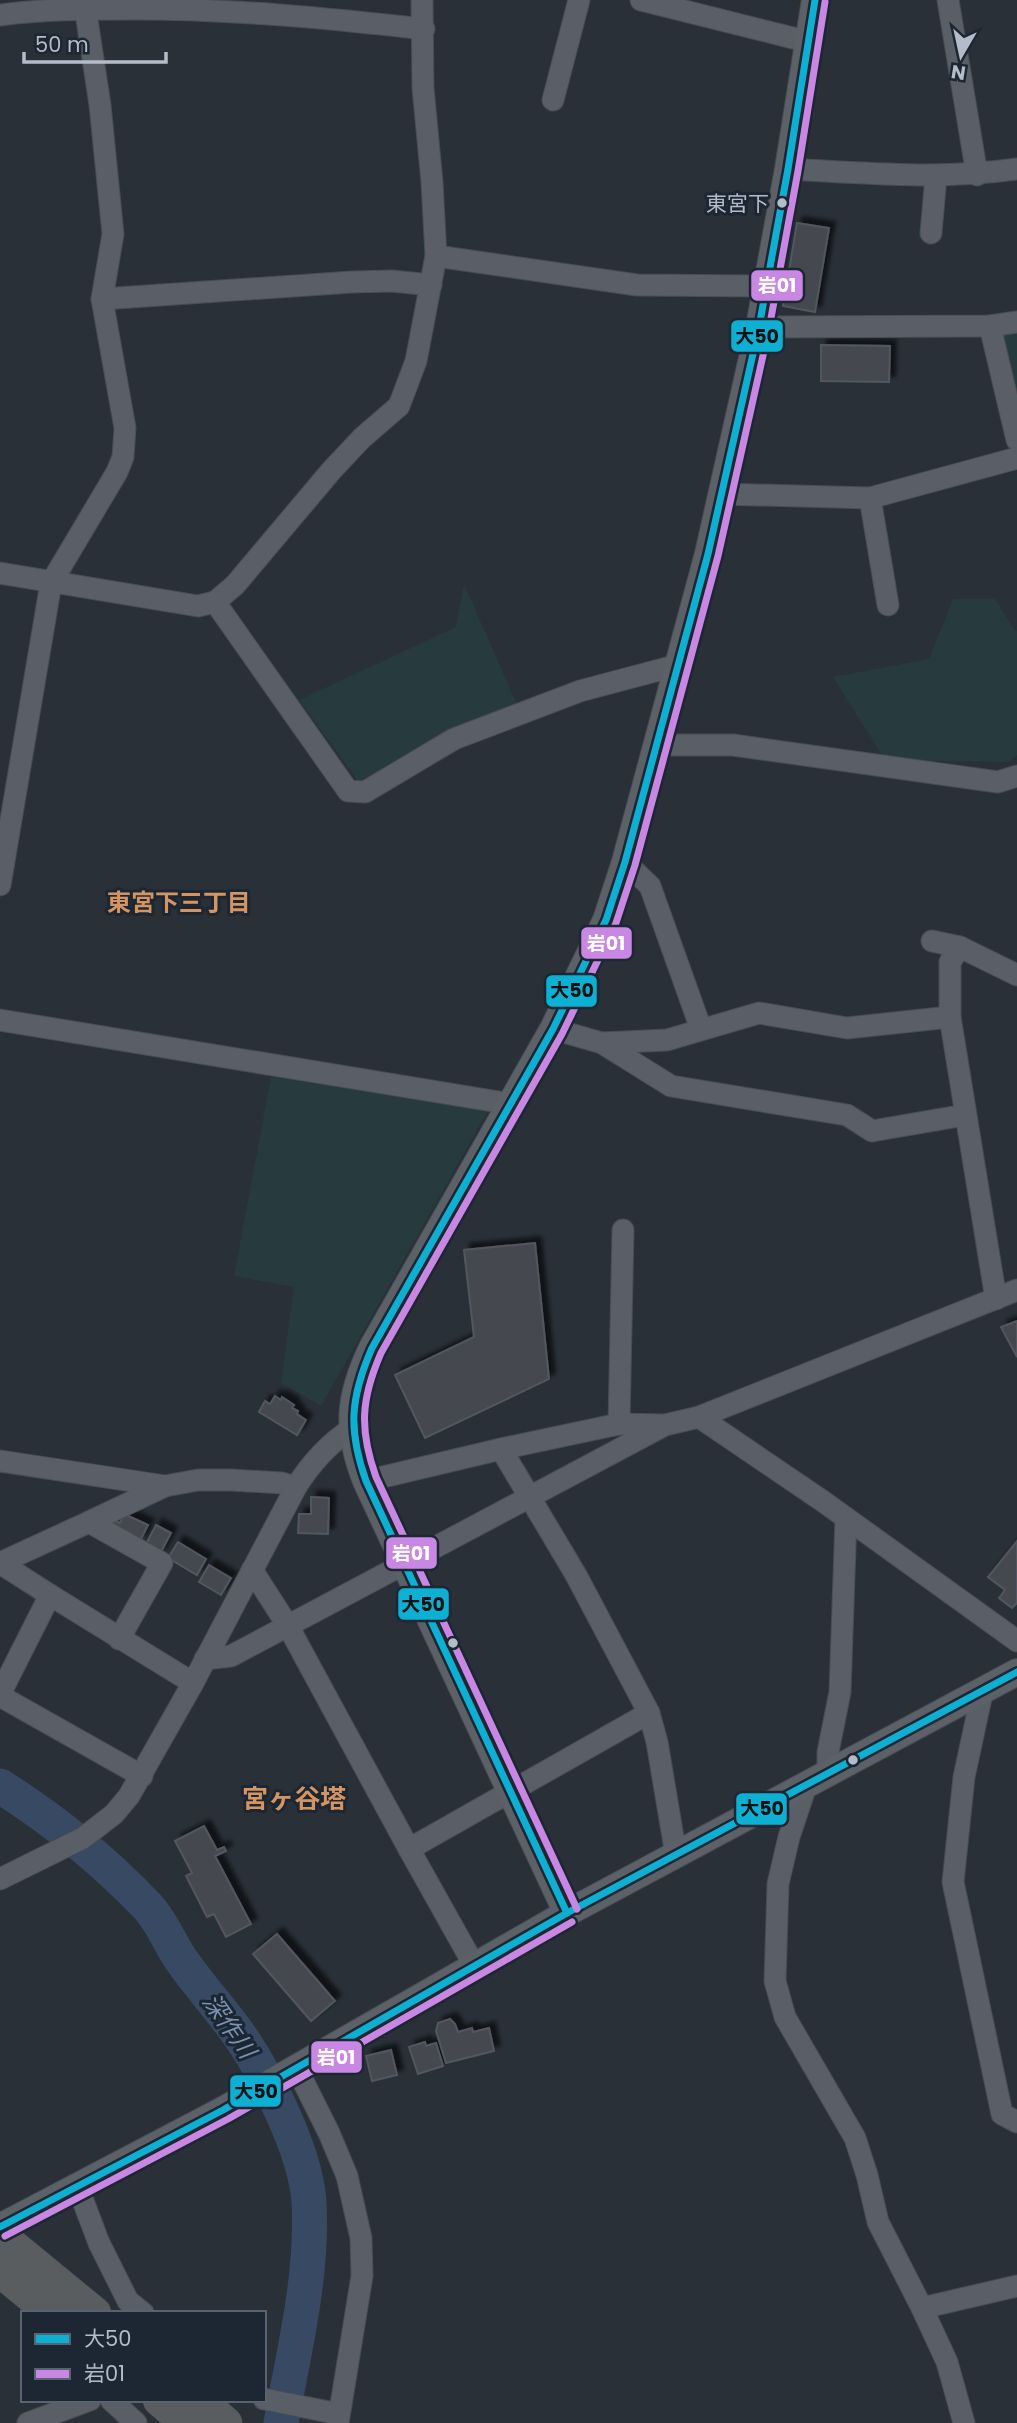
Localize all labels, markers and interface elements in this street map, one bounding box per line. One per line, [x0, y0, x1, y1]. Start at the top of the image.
scale bar [24, 21, 166, 65]
north arrow [926, 21, 996, 91]
text: 50 m [35, 30, 89, 59]
text: N [949, 58, 968, 87]
place label: 東宮下 [706, 189, 769, 218]
marker: 東宮下 [775, 196, 789, 210]
line badge: 岩01 [750, 269, 804, 302]
text: 岩01 [758, 272, 796, 299]
line badge: 大50 [730, 319, 784, 353]
text: 大50 [735, 323, 779, 350]
district label: 東宮下三丁目 [107, 886, 251, 919]
line badge: 岩01 [580, 926, 633, 960]
text: 岩01 [587, 930, 625, 957]
line badge: 大50 [545, 974, 598, 1008]
text: 大50 [550, 977, 594, 1004]
line badge: 岩01 [385, 1536, 438, 1570]
text: 岩01 [392, 1540, 430, 1567]
line badge: 大50 [397, 1587, 450, 1621]
text: 大50 [401, 1591, 445, 1618]
unlabelled marker [446, 1636, 460, 1650]
unlabelled marker [846, 1753, 860, 1767]
district label: 宮ヶ谷塔 [242, 1781, 346, 1817]
line badge: 大50 [735, 1792, 788, 1826]
text: 大50 [740, 1795, 784, 1822]
water label: 深作川 [195, 1987, 265, 2067]
line badge: 岩01 [310, 2040, 363, 2074]
text: 岩01 [317, 2044, 355, 2071]
line badge: 大50 [229, 2074, 282, 2108]
text: 大50 [234, 2078, 278, 2105]
legend [21, 2311, 266, 2402]
text: 大50 [84, 2324, 131, 2353]
text: 岩01 [84, 2359, 125, 2388]

